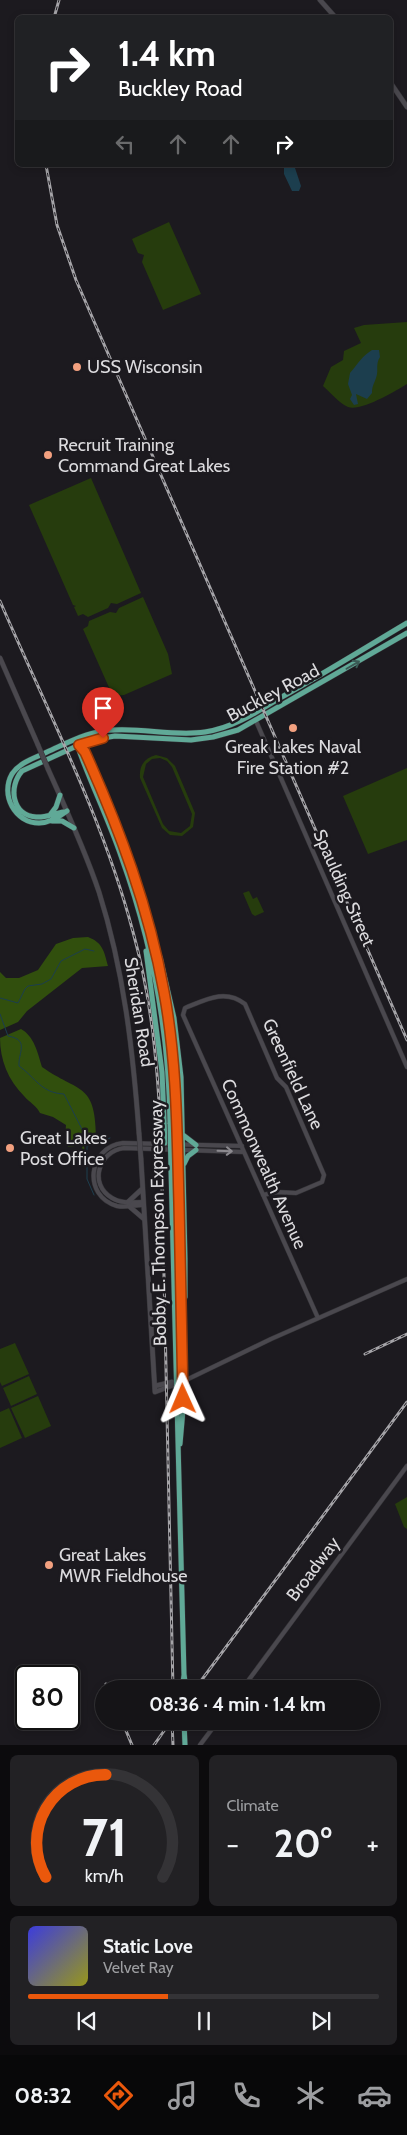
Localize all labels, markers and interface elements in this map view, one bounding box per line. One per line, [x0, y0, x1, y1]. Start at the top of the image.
text: 1.4 km [118, 32, 216, 75]
icon: right [35, 35, 100, 100]
text: Buckley Road [118, 75, 242, 102]
icon: left [111, 130, 139, 158]
icon: ahead [164, 130, 192, 158]
icon: ahead [217, 130, 245, 158]
icon: right [270, 130, 298, 158]
place label: USS Wisconsin [87, 356, 203, 378]
marker: USS Wisconsin [71, 361, 83, 373]
place label: Recruit Training Command Great Lakes [58, 434, 230, 477]
marker: Recruit Training Command Great Lakes [42, 449, 54, 461]
street label: Buckley Road [223, 659, 323, 727]
one-way arrow [345, 660, 359, 670]
pin [82, 687, 124, 738]
icon: arrive [89, 694, 117, 722]
marker: Greak Lakes Naval Fire Station #2 [287, 722, 299, 734]
place label: Greak Lakes Naval Fire Station #2 [225, 736, 362, 779]
street label: Spaulding Street [308, 826, 380, 950]
street label: Sheridan Road [119, 956, 159, 1068]
street label: Greenfield Lane [258, 1015, 328, 1133]
street label: Commonwealth Avenue [217, 1075, 311, 1253]
street label: Bobby E. Thompson Expressway [145, 1100, 171, 1346]
place label: Great Lakes Post Office [20, 1127, 107, 1170]
marker: Great Lakes Post Office [4, 1142, 16, 1154]
one-way arrow [217, 1147, 233, 1156]
position arrow [156, 1372, 208, 1424]
street label: Broadway [282, 1532, 344, 1606]
place label: Great Lakes MWR Fieldhouse [59, 1544, 187, 1587]
marker: Great Lakes MWR Fieldhouse [43, 1559, 55, 1571]
speed limit sign: 80 [15, 1665, 80, 1730]
text: 08:36 · 4 min · 1.4 km [149, 1693, 326, 1716]
text: Climate [227, 1796, 279, 1815]
text: 71 [81, 1806, 127, 1869]
text: 20° [274, 1820, 332, 1867]
text: − [227, 1827, 239, 1861]
text: + [367, 1827, 379, 1861]
text: km/h [85, 1865, 124, 1886]
text: Static Love [103, 1935, 193, 1958]
text: Velvet Ray [103, 1958, 174, 1977]
icon: previous [73, 2007, 101, 2035]
icon: pause [190, 2007, 218, 2035]
icon: next [307, 2007, 335, 2035]
icon: directions [101, 2078, 136, 2113]
icon: music [165, 2078, 200, 2113]
icon: phone [229, 2078, 264, 2113]
icon: climate [293, 2078, 328, 2113]
icon: car [357, 2078, 392, 2113]
text: 08:32 [15, 2082, 72, 2109]

